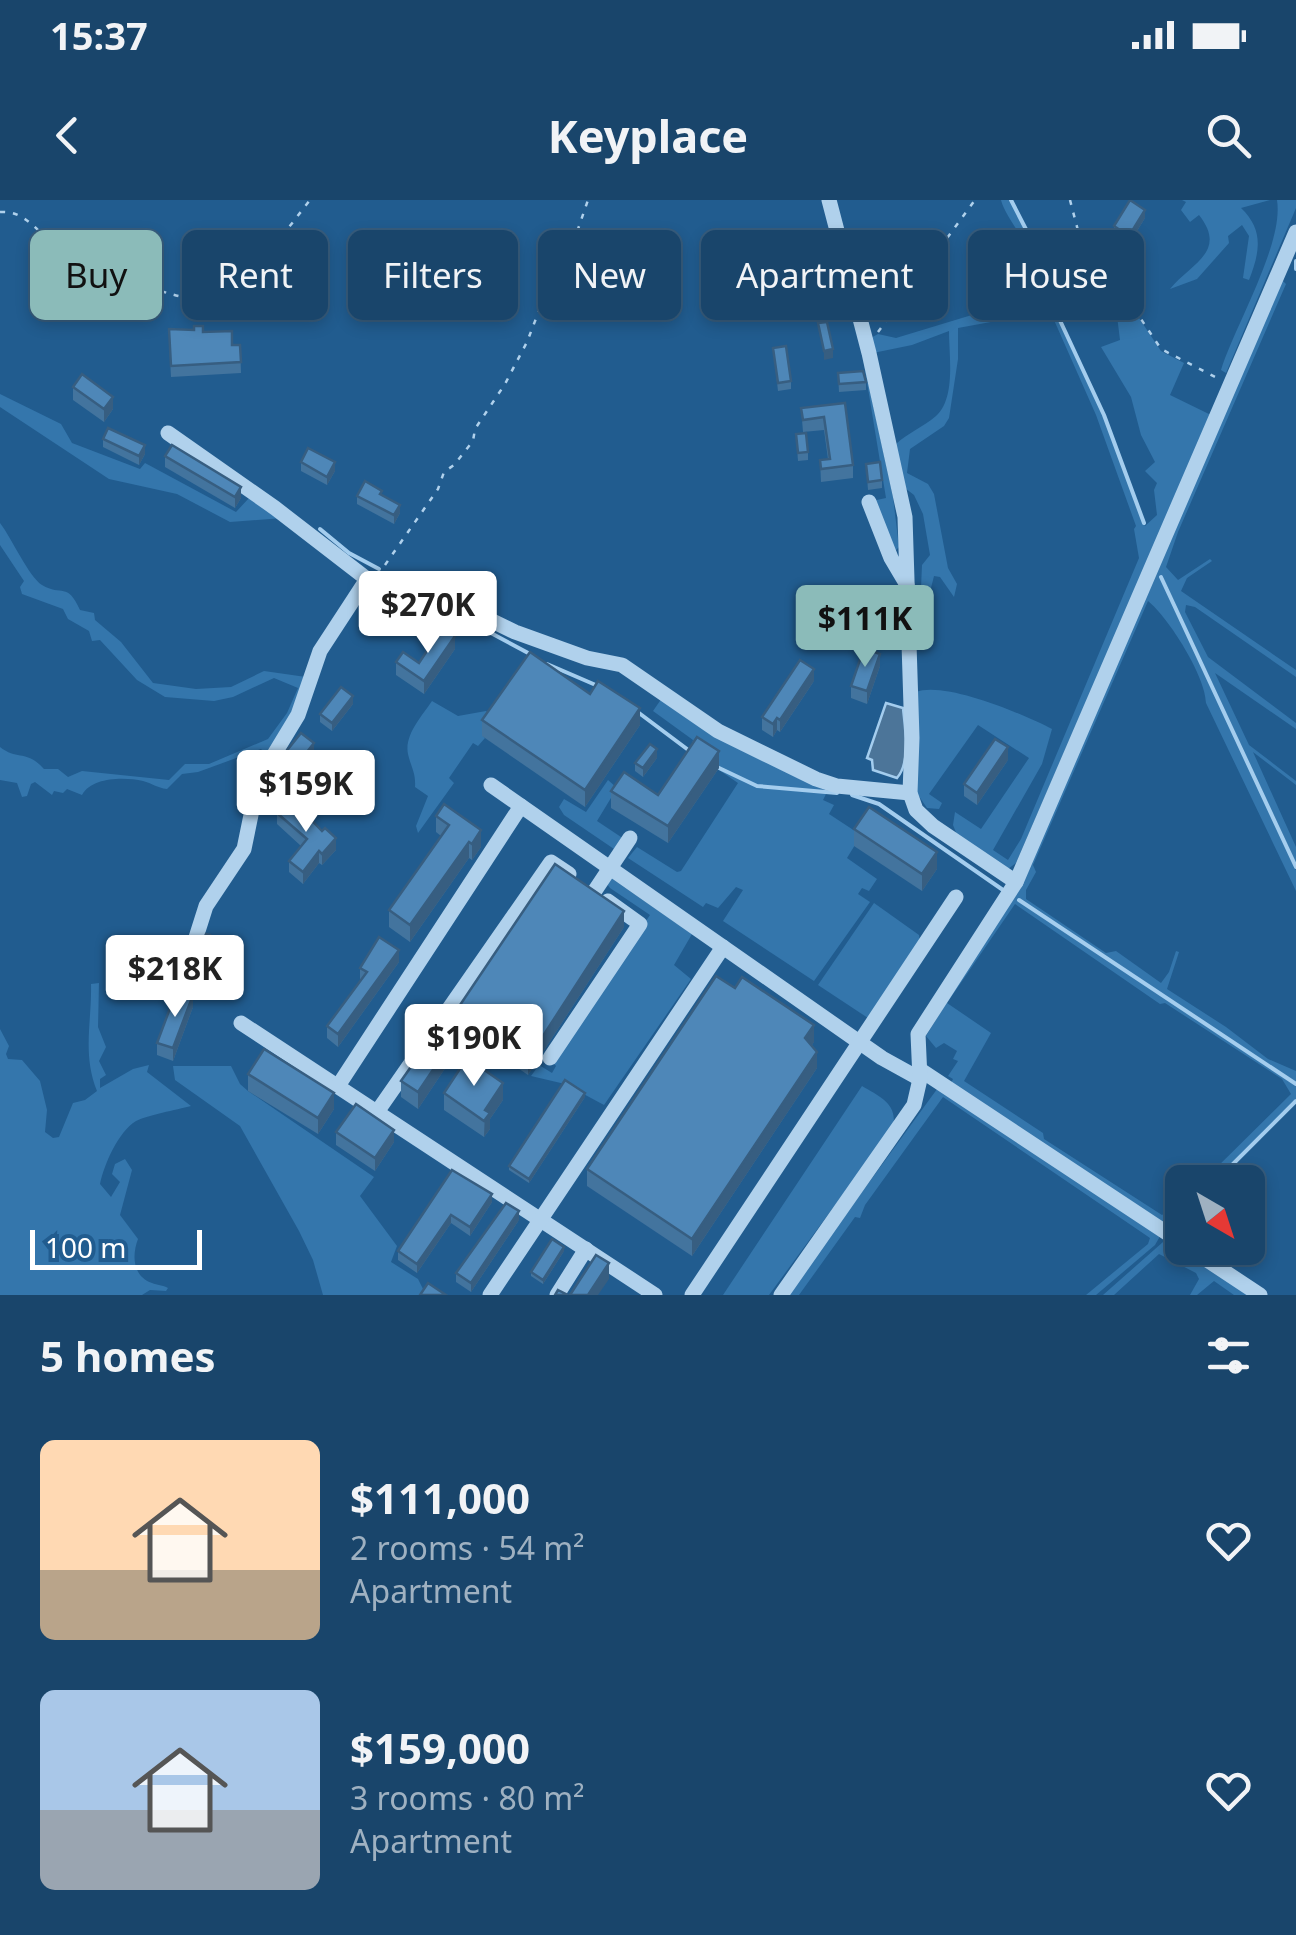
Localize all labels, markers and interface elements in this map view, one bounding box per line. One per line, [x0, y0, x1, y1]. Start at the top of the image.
text: 15:37 [50, 9, 148, 61]
text: Keyplace [548, 105, 748, 166]
icon: back [40, 108, 95, 163]
icon: search [1201, 108, 1256, 163]
chip: Buy [30, 230, 162, 320]
chip: Rent [182, 230, 328, 320]
chip: Filters [348, 230, 518, 320]
chip: New [538, 230, 681, 320]
chip: Apartment [701, 230, 948, 320]
chip: House [968, 230, 1144, 320]
pin: $270K [358, 571, 498, 656]
text: $270K [381, 582, 475, 625]
pin: $111K [795, 585, 935, 670]
text: $111K [818, 596, 912, 639]
pin: $159K [236, 750, 376, 835]
text: $159K [259, 761, 353, 804]
pin: $218K [105, 935, 245, 1020]
text: $218K [128, 946, 222, 989]
pin: $190K [404, 1004, 544, 1089]
text: $190K [427, 1015, 521, 1058]
north arrow [1165, 1165, 1265, 1265]
map controls [1165, 1165, 1265, 1265]
scale bar [30, 1225, 202, 1270]
text: 100 m [45, 1228, 127, 1266]
text: 5 homes [40, 1327, 216, 1384]
icon: filters [1201, 1328, 1256, 1383]
text: $111,000 [350, 1469, 530, 1526]
icon: home [120, 1480, 240, 1600]
icon: heart [1201, 1513, 1256, 1568]
text: 2 rooms · 54 m² [350, 1526, 584, 1569]
text: Apartment [350, 1569, 512, 1612]
text: $159,000 [350, 1719, 530, 1776]
icon: home [120, 1730, 240, 1850]
icon: heart [1201, 1763, 1256, 1818]
text: 3 rooms · 80 m² [350, 1776, 584, 1819]
text: Apartment [350, 1819, 512, 1862]

